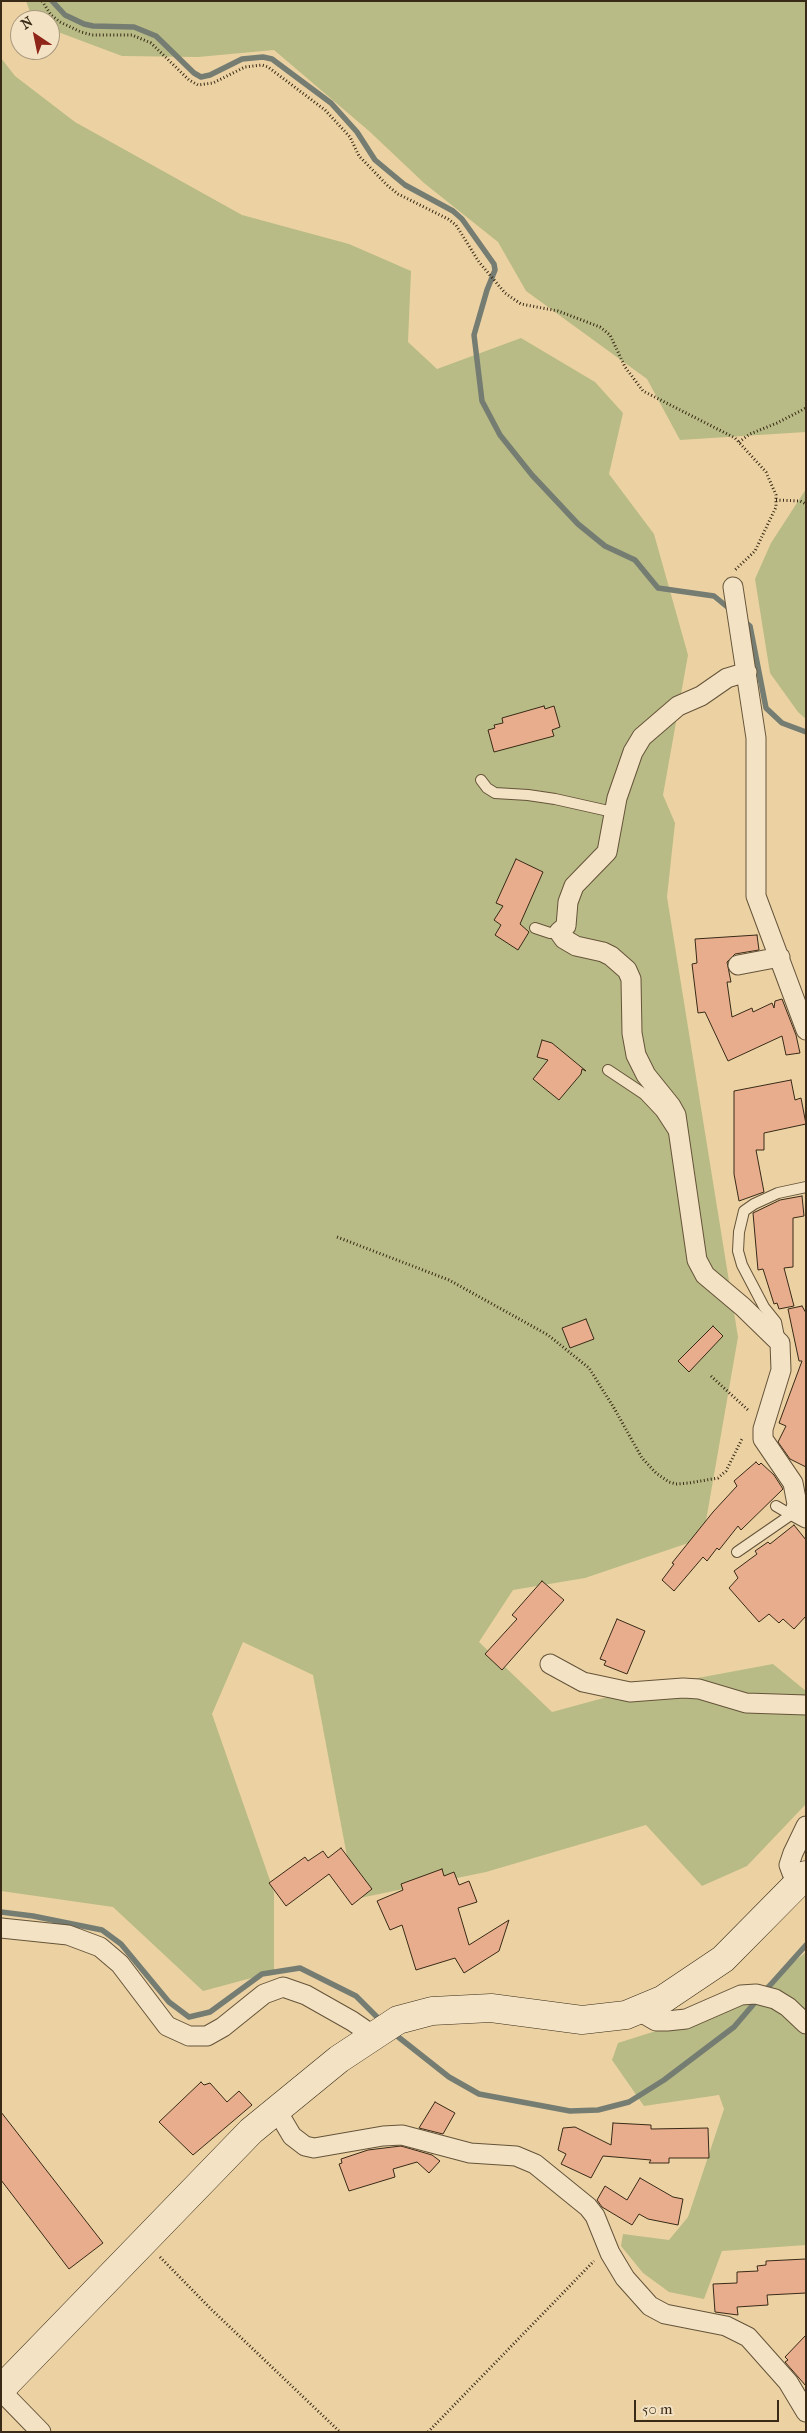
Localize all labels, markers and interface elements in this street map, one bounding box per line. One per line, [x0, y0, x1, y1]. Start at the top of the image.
north arrow [10, 10, 60, 60]
text: N [18, 13, 36, 33]
scale bar [637, 2390, 782, 2422]
text: 50 m [642, 2400, 672, 2418]

